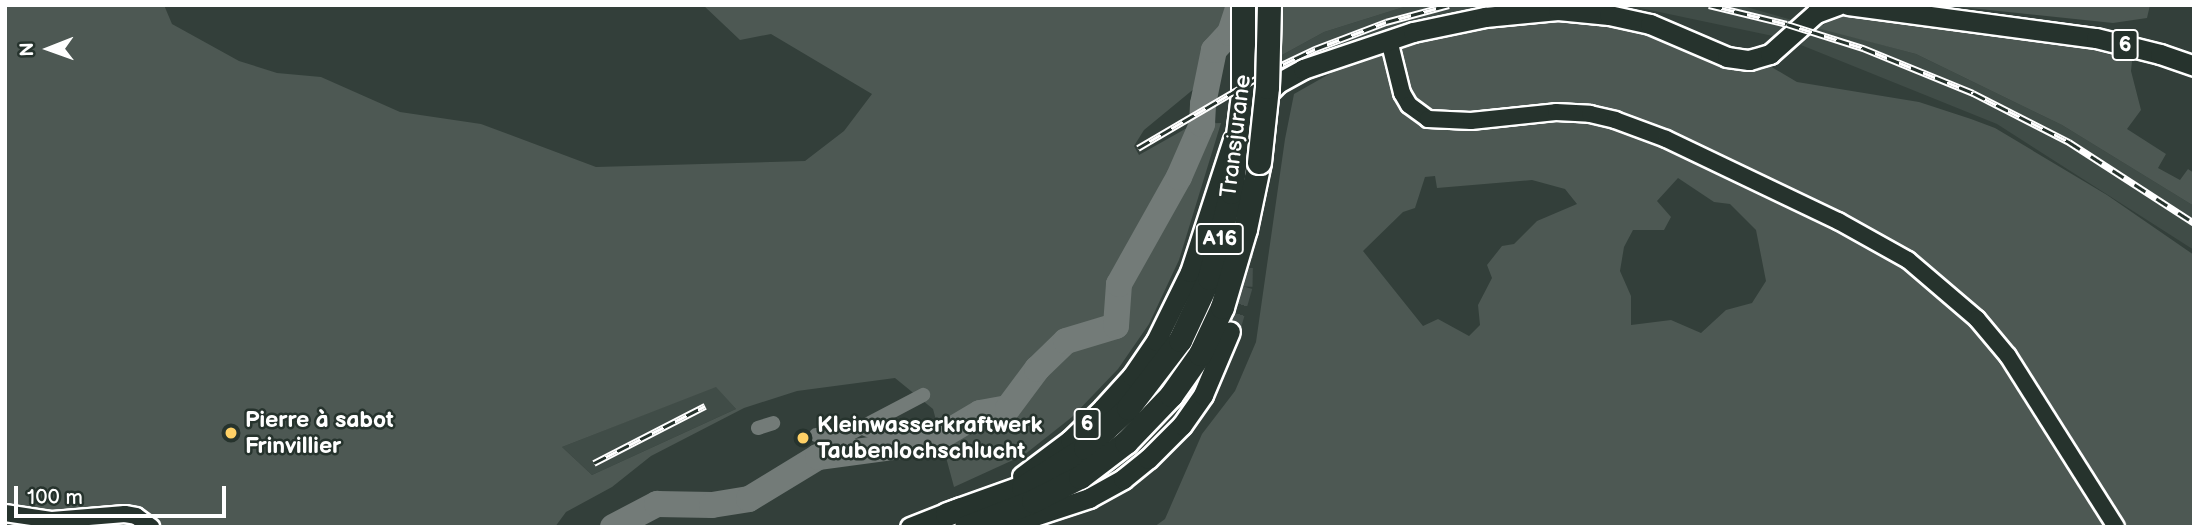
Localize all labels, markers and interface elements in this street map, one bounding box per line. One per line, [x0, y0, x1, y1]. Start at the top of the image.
north arrow [14, 14, 84, 84]
road number: 6 [2111, 28, 2139, 62]
text: N [16, 42, 39, 57]
street label: Transjurane [1215, 73, 1257, 199]
road number: A16 [1196, 222, 1244, 256]
place label: Pierre à sabot Frinvillier [245, 406, 394, 460]
road number: 6 [1073, 406, 1101, 442]
place label: Kleinwasserkraftwerk Taubenlochschlucht [817, 411, 1043, 465]
marker: Pierre à sabot Frinvillier [223, 425, 239, 441]
marker: Kleinwasserkraftwerk Taubenlochschlucht [795, 430, 811, 446]
scale bar [18, 472, 229, 516]
text: 100 m [27, 485, 83, 510]

